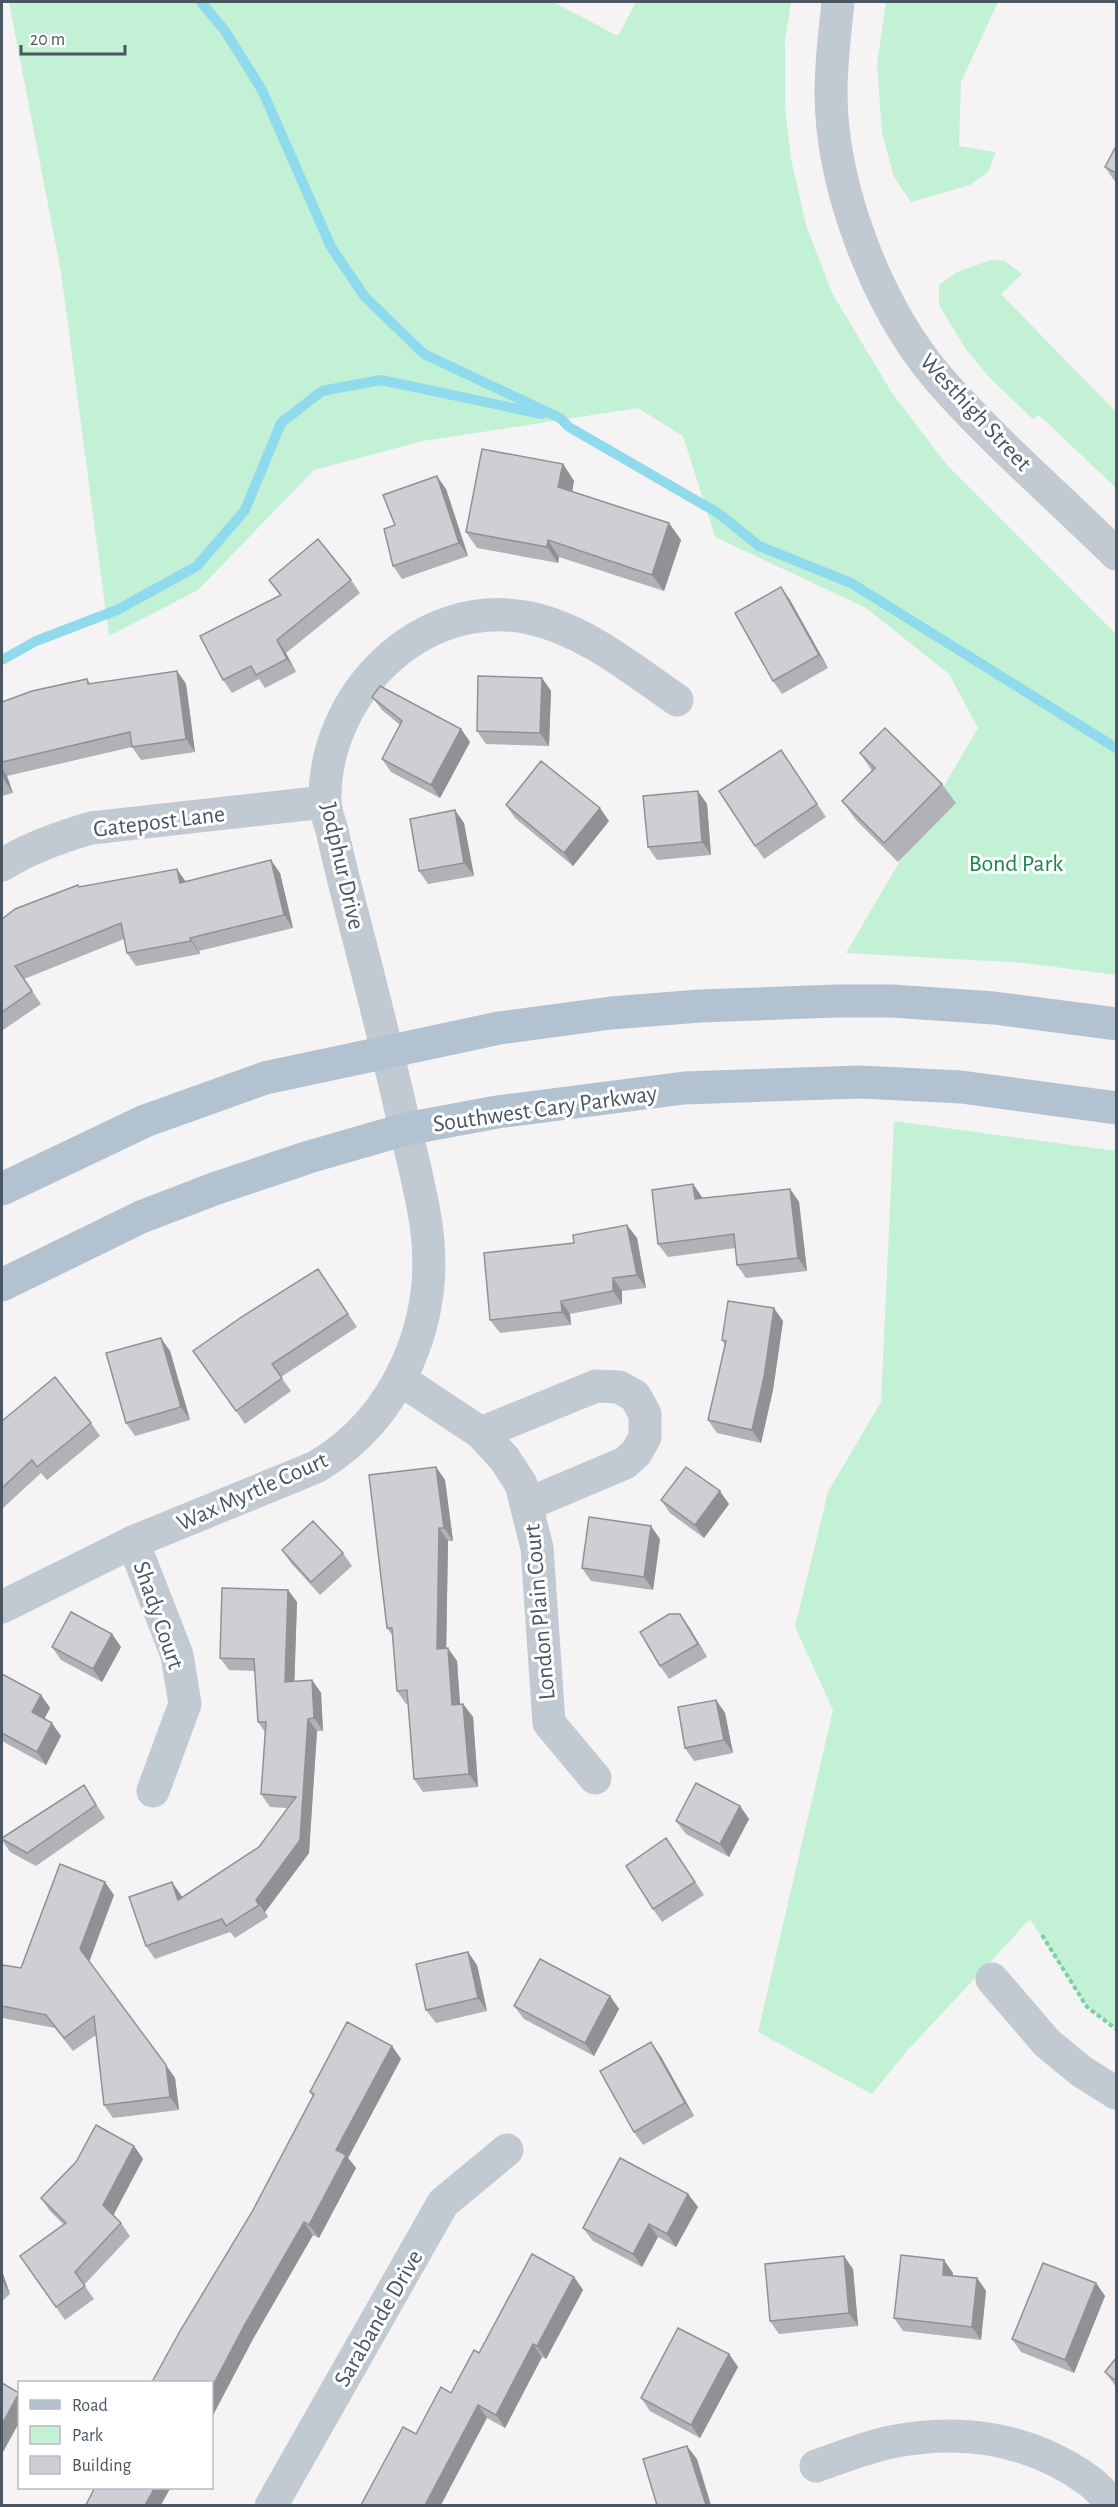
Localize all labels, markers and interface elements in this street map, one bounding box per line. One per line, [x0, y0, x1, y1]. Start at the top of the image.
scale bar [21, 18, 124, 56]
text: 20 m [30, 31, 65, 49]
street label: Westhigh Street [915, 349, 1036, 476]
street label: Jodphur Drive [316, 800, 368, 932]
street label: Gatepost Lane [92, 802, 226, 842]
park label: Bond Park [969, 852, 1063, 876]
street label: Southwest Cary Parkway [432, 1081, 659, 1137]
street label: Wax Myrtle Court [174, 1448, 332, 1536]
street label: London Plain Court [520, 1523, 560, 1701]
street label: Shady Court [128, 1558, 188, 1673]
street label: Sarabande Drive [330, 2246, 428, 2391]
legend [18, 2381, 213, 2489]
text: Road [72, 2397, 108, 2415]
text: Park [72, 2427, 104, 2445]
text: Building [72, 2457, 132, 2475]

